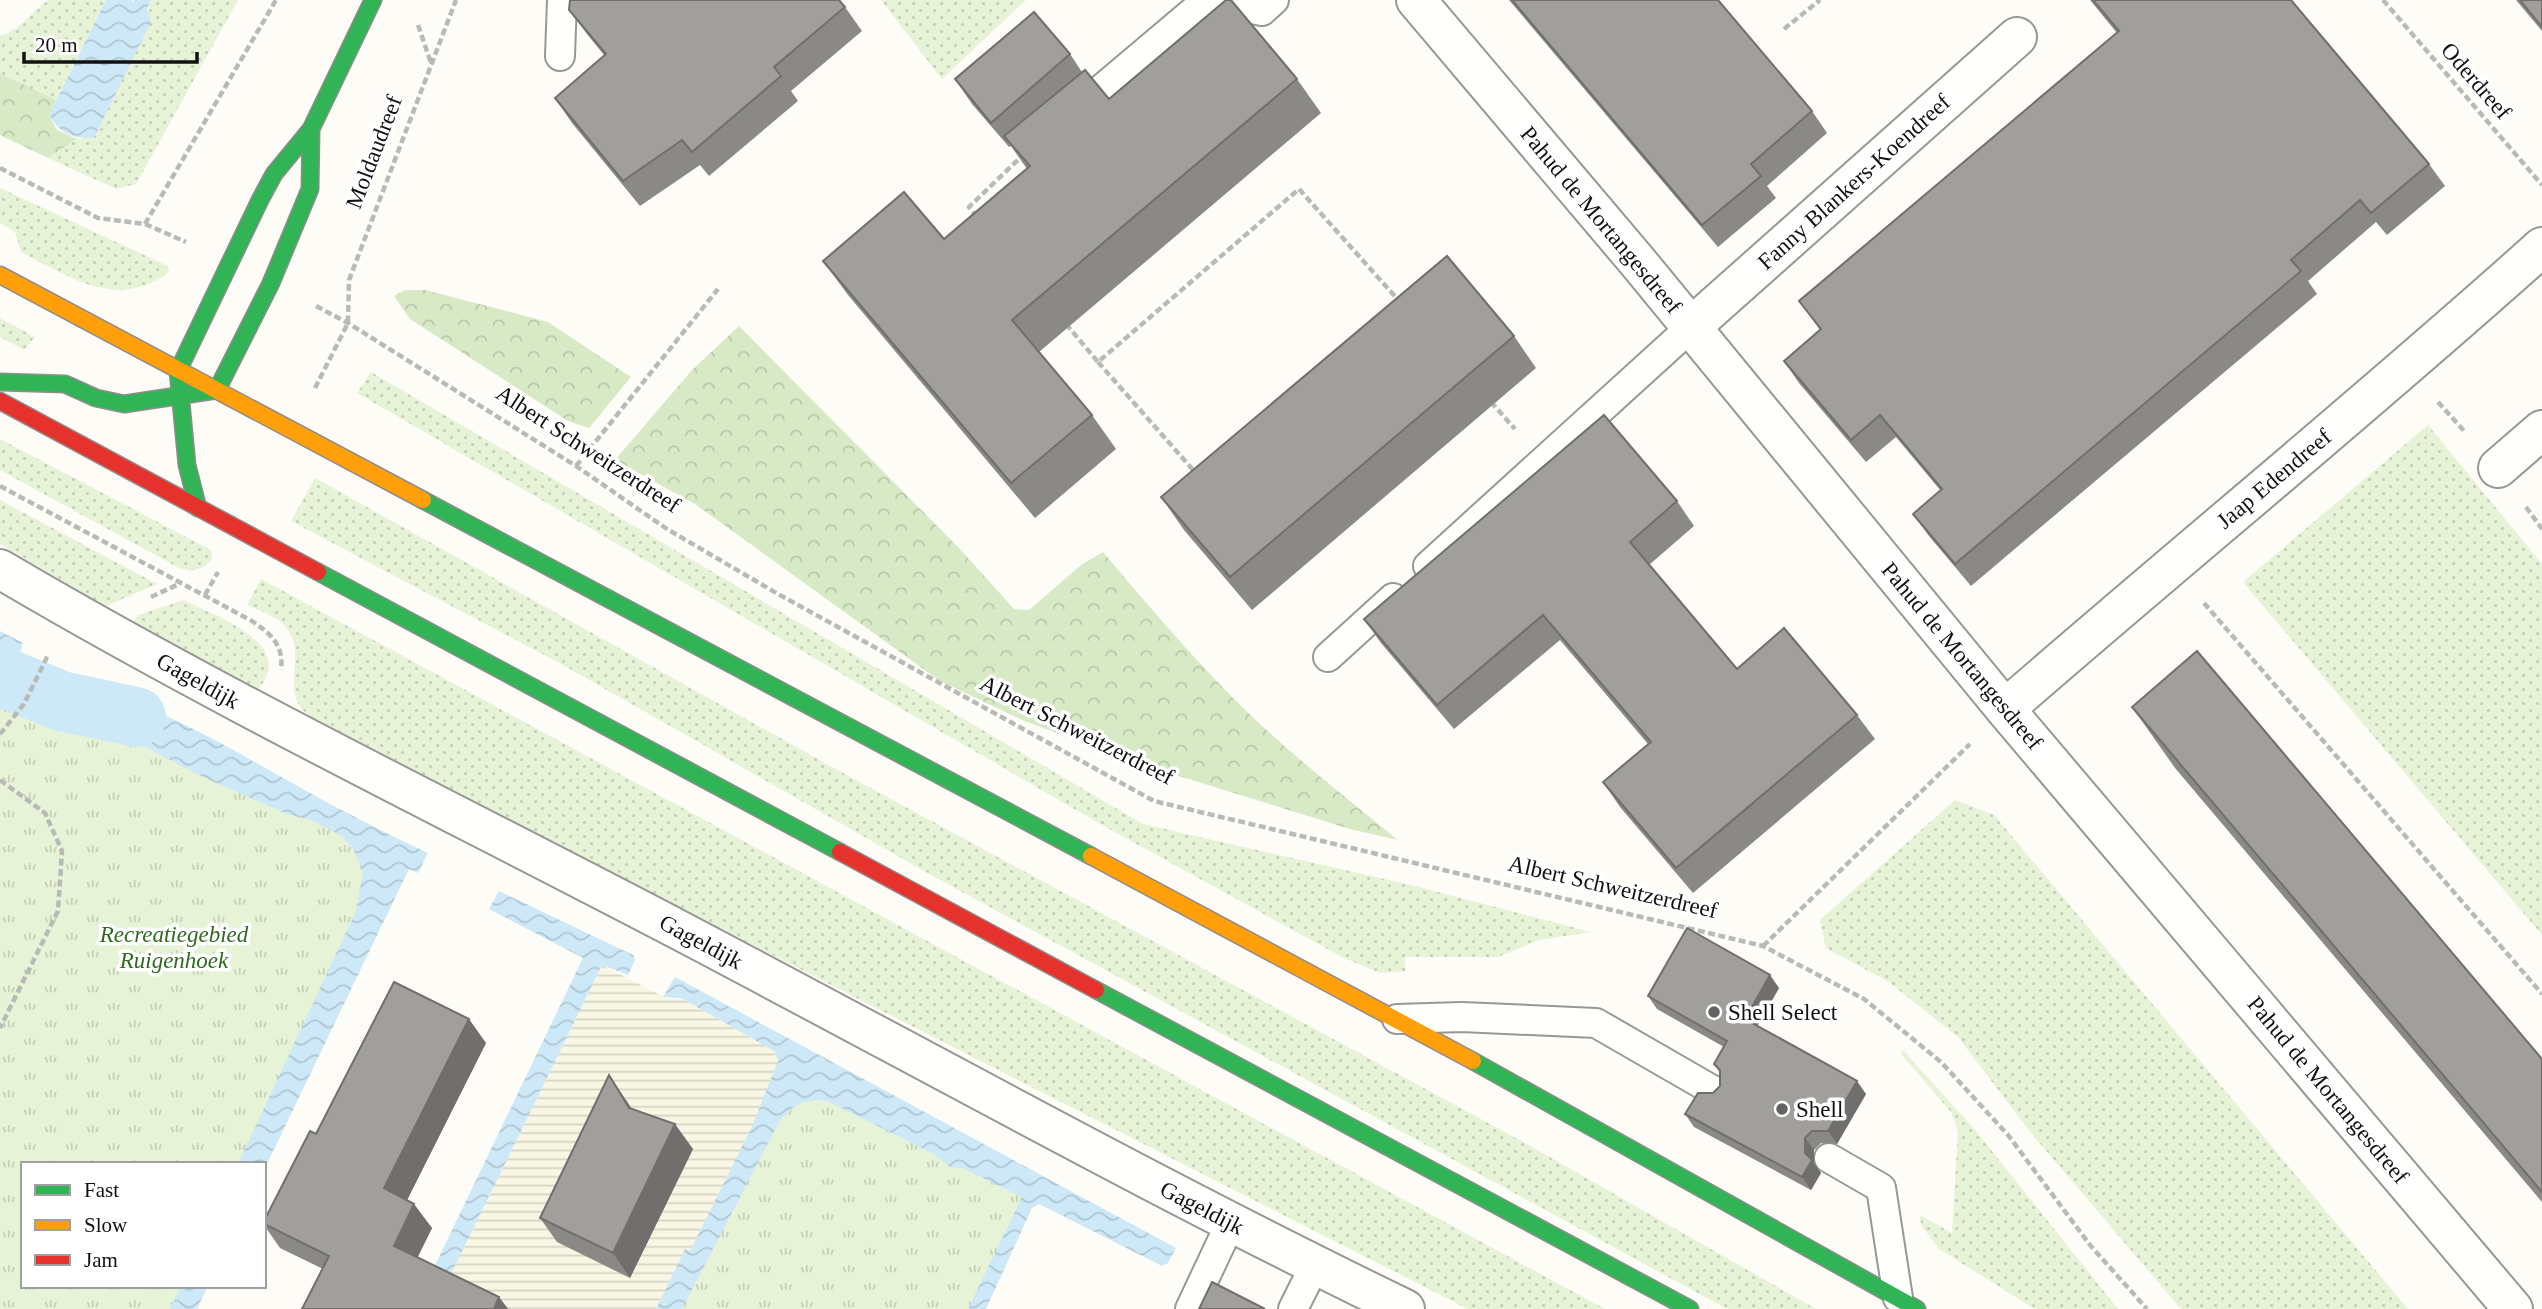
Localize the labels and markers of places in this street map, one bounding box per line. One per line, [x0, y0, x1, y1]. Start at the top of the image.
place label: Shell Select [1728, 1000, 1838, 1025]
marker: Shell Select [1706, 1004, 1722, 1020]
place label: Shell [1796, 1097, 1843, 1122]
marker: Shell [1774, 1101, 1790, 1117]

